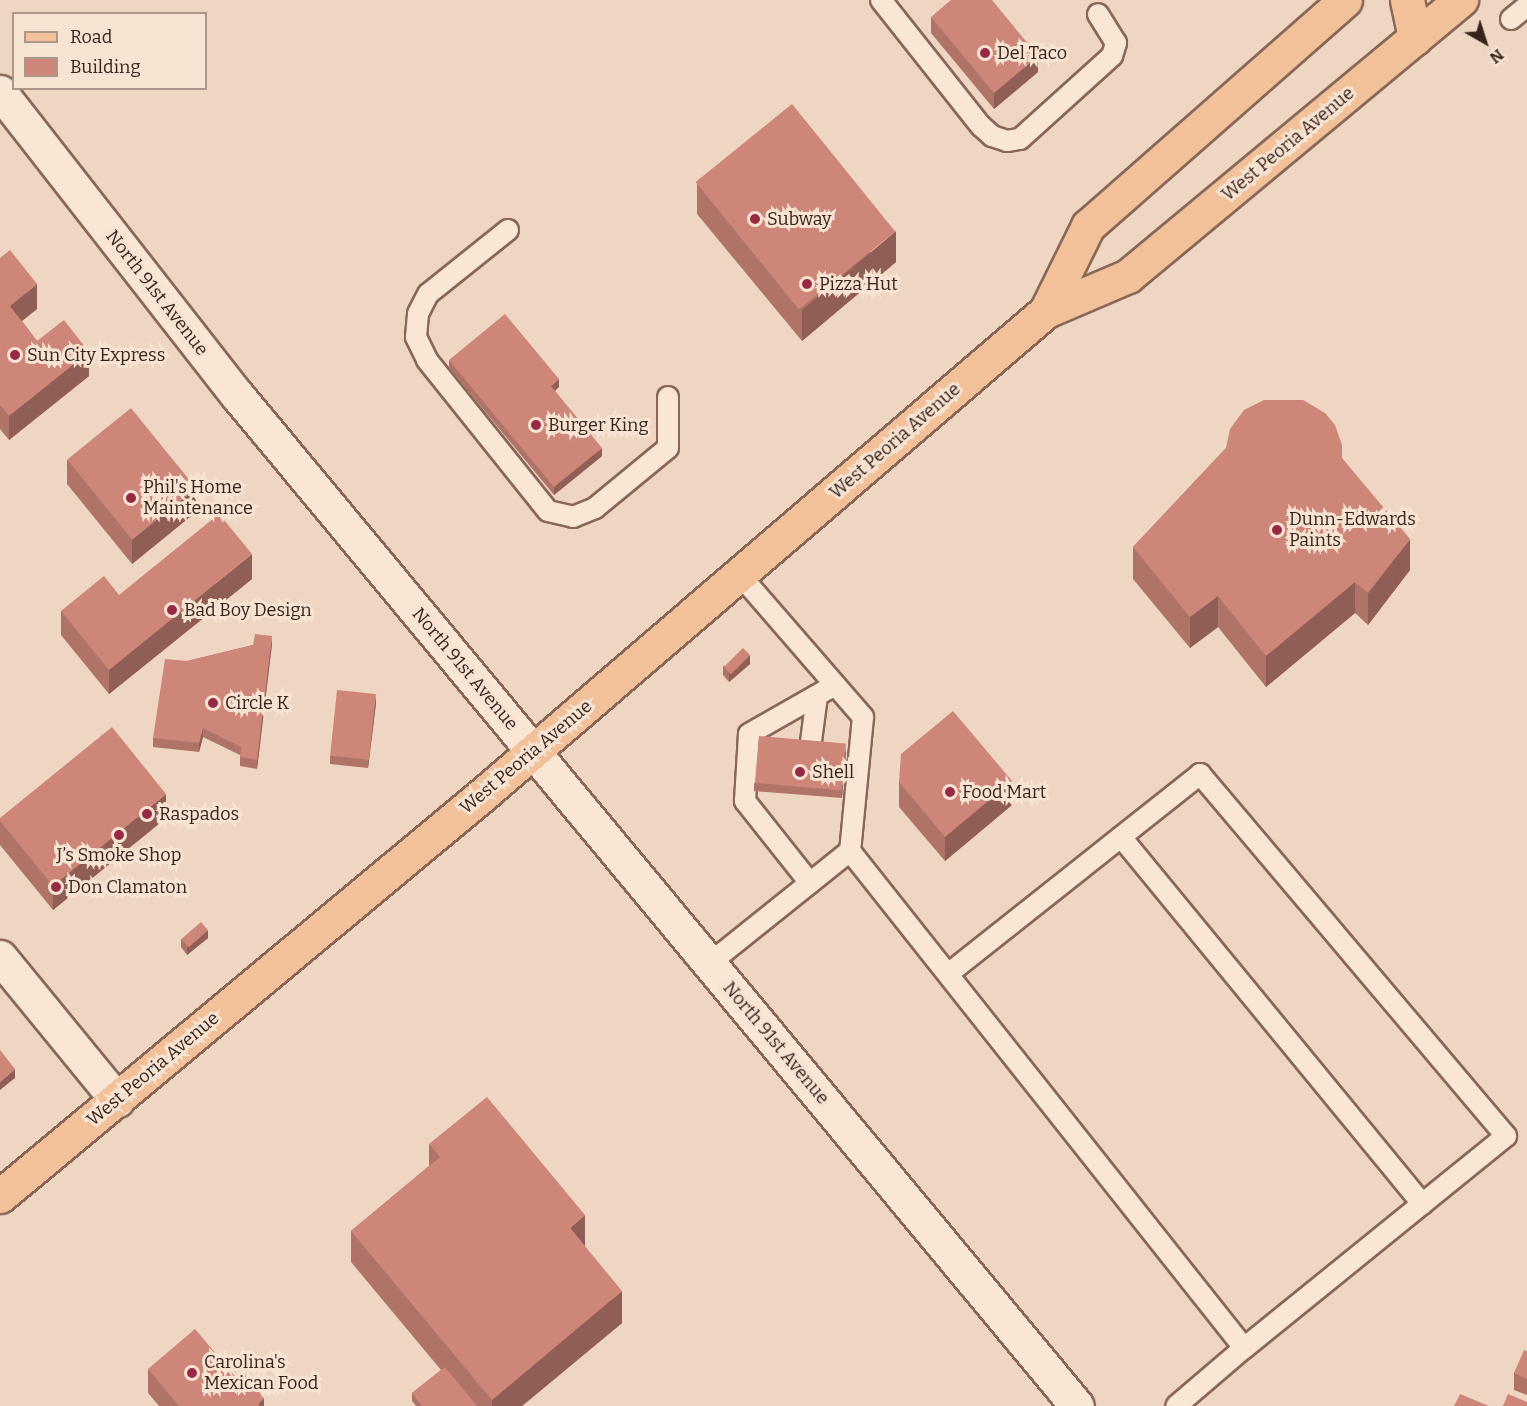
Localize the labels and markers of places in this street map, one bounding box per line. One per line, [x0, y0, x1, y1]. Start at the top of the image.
place label: Del Taco [997, 42, 1067, 64]
marker: Del Taco [978, 46, 992, 60]
place label: Subway [767, 208, 832, 230]
marker: Subway [748, 212, 762, 226]
place label: Pizza Hut [819, 273, 898, 295]
marker: Pizza Hut [800, 277, 814, 291]
place label: Sun City Express [27, 344, 165, 366]
marker: Sun City Express [8, 348, 22, 362]
place label: Burger King [548, 414, 649, 436]
marker: Burger King [529, 418, 543, 432]
place label: Phil's Home Maintenance [143, 477, 253, 520]
marker: Phil's Home Maintenance [124, 491, 138, 505]
place label: Dunn-Edwards Paints [1289, 509, 1416, 552]
marker: Dunn-Edwards Paints [1270, 523, 1284, 537]
place label: Bad Boy Design [184, 599, 312, 621]
marker: Bad Boy Design [165, 603, 179, 617]
place label: Circle K [225, 692, 289, 714]
marker: Circle K [206, 696, 220, 710]
place label: Shell [812, 761, 854, 783]
marker: Shell [793, 765, 807, 779]
place label: Food Mart [962, 781, 1046, 803]
marker: Food Mart [943, 785, 957, 799]
place label: Raspados [159, 803, 239, 825]
marker: Raspados [140, 807, 154, 821]
marker: J’s Smoke Shop [112, 828, 126, 842]
place label: J’s Smoke Shop [57, 844, 181, 866]
place label: Don Clamaton [68, 876, 187, 898]
marker: Don Clamaton [49, 880, 63, 894]
place label: Carolina's Mexican Food [204, 1352, 318, 1394]
marker: Carolina's Mexican Food [185, 1366, 199, 1380]

